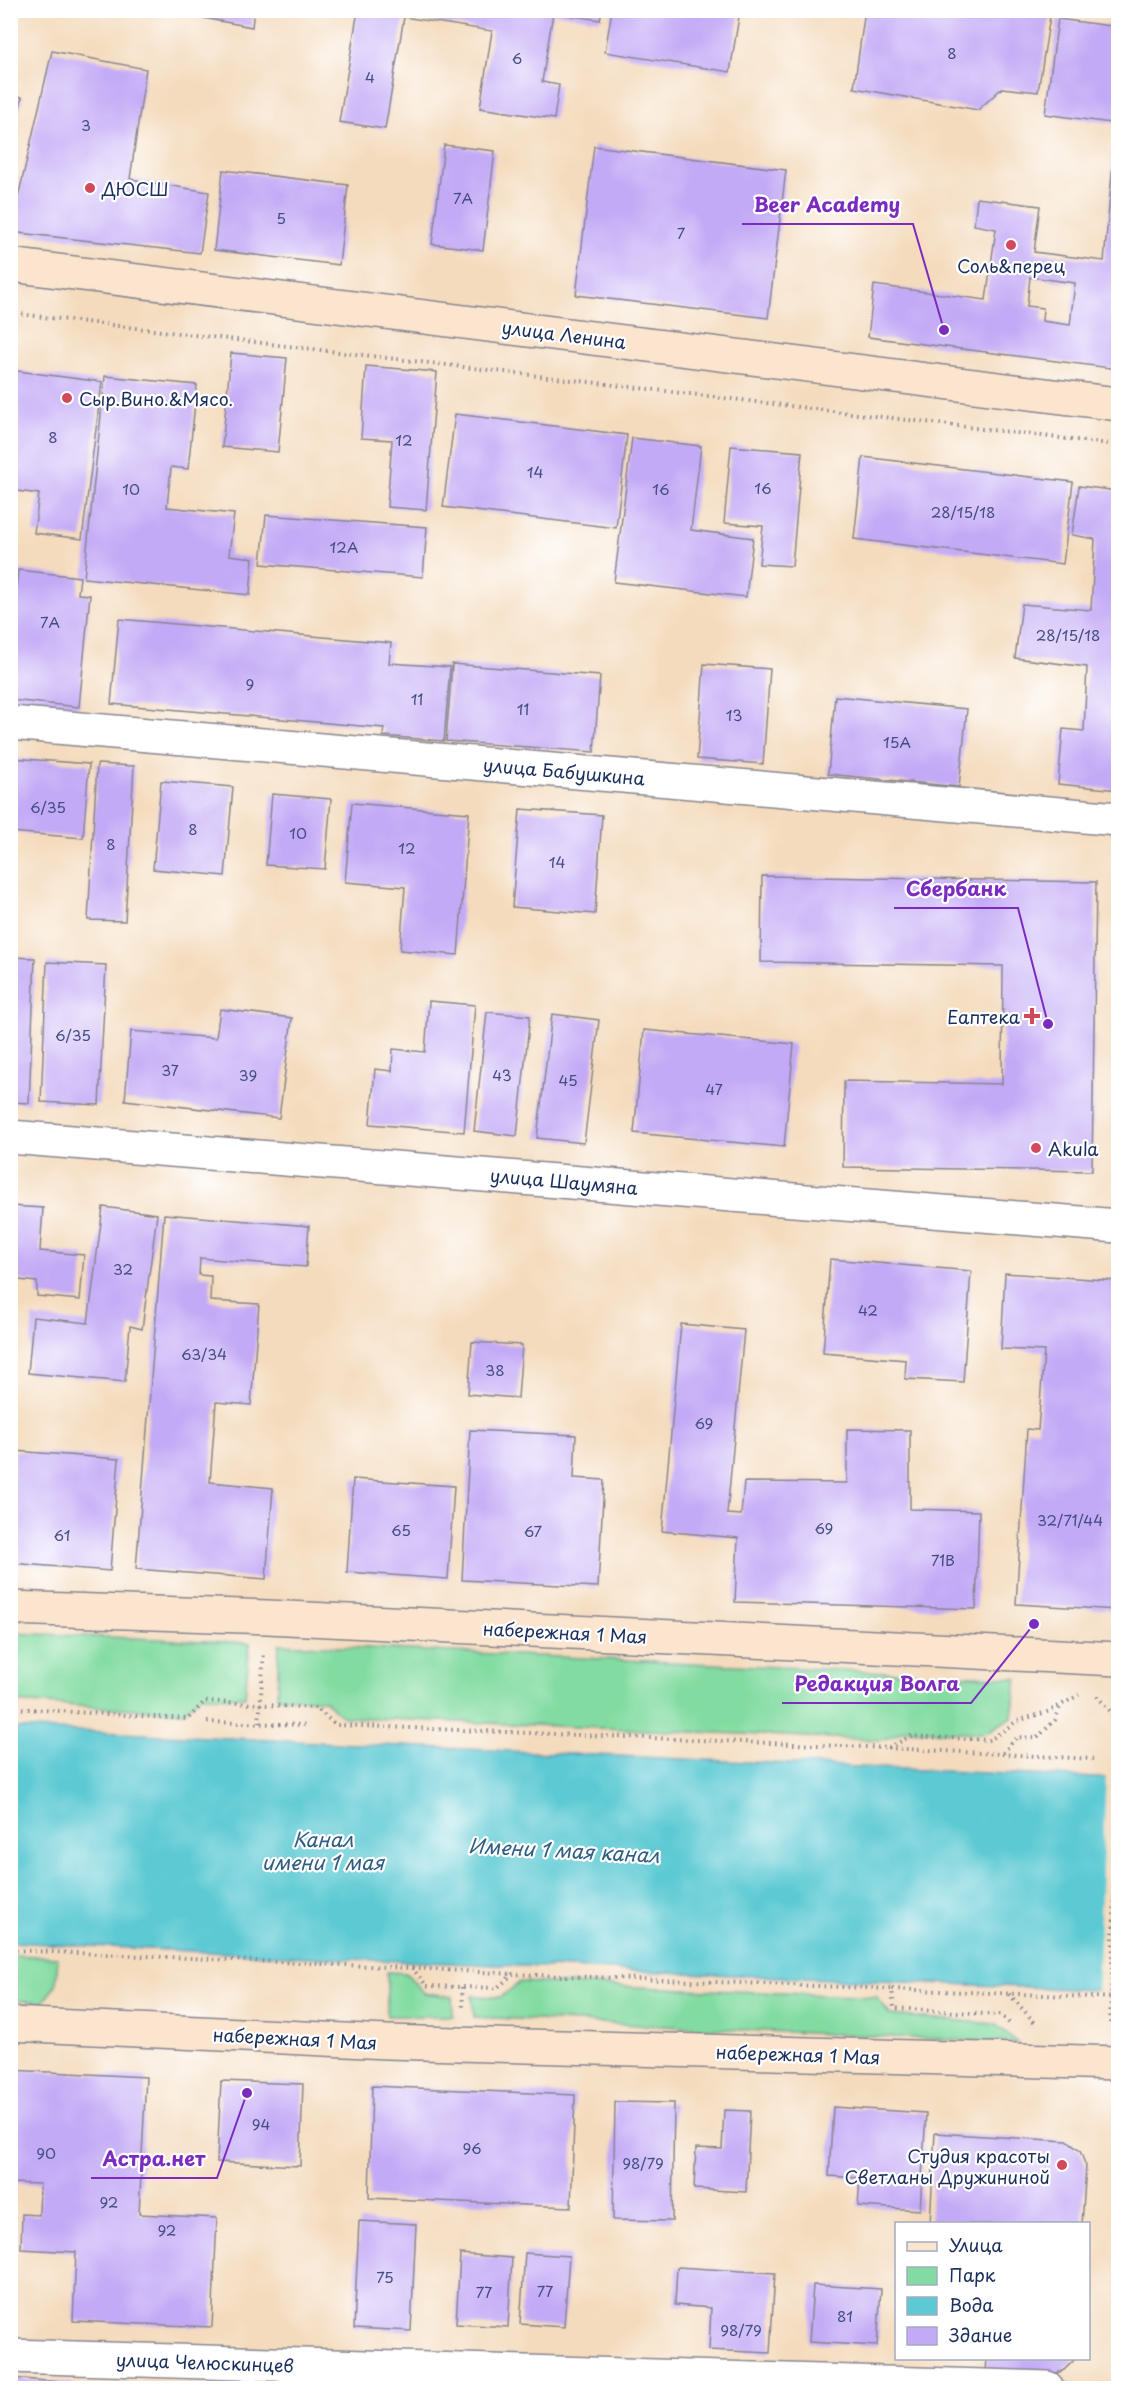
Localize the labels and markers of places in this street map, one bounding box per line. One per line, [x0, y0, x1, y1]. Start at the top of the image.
place label: ДЮСШ [101, 175, 169, 202]
marker: ДЮСШ [83, 181, 97, 195]
callout: Beer Academy [742, 186, 913, 224]
marker: Соль&перец [1004, 238, 1018, 252]
place label: Соль&перец [957, 252, 1065, 279]
place label: Сыр.Вино.&Мясо. [79, 385, 233, 412]
marker: Сыр.Вино.&Мясо. [60, 391, 74, 405]
callout: Сбербанк [894, 870, 1018, 908]
place label: Еаптека [947, 1003, 1021, 1030]
marker: Еаптека [1025, 1009, 1039, 1023]
place label: Akula [1048, 1135, 1099, 1162]
marker: Akula [1029, 1141, 1043, 1155]
callout: Редакция Волга [782, 1665, 971, 1703]
callout: Астра.нет [91, 2140, 217, 2178]
place label: Студия красоты Светланы Дружининой [845, 2142, 1050, 2190]
marker: Студия красоты Светланы Дружининой [1055, 2158, 1069, 2172]

